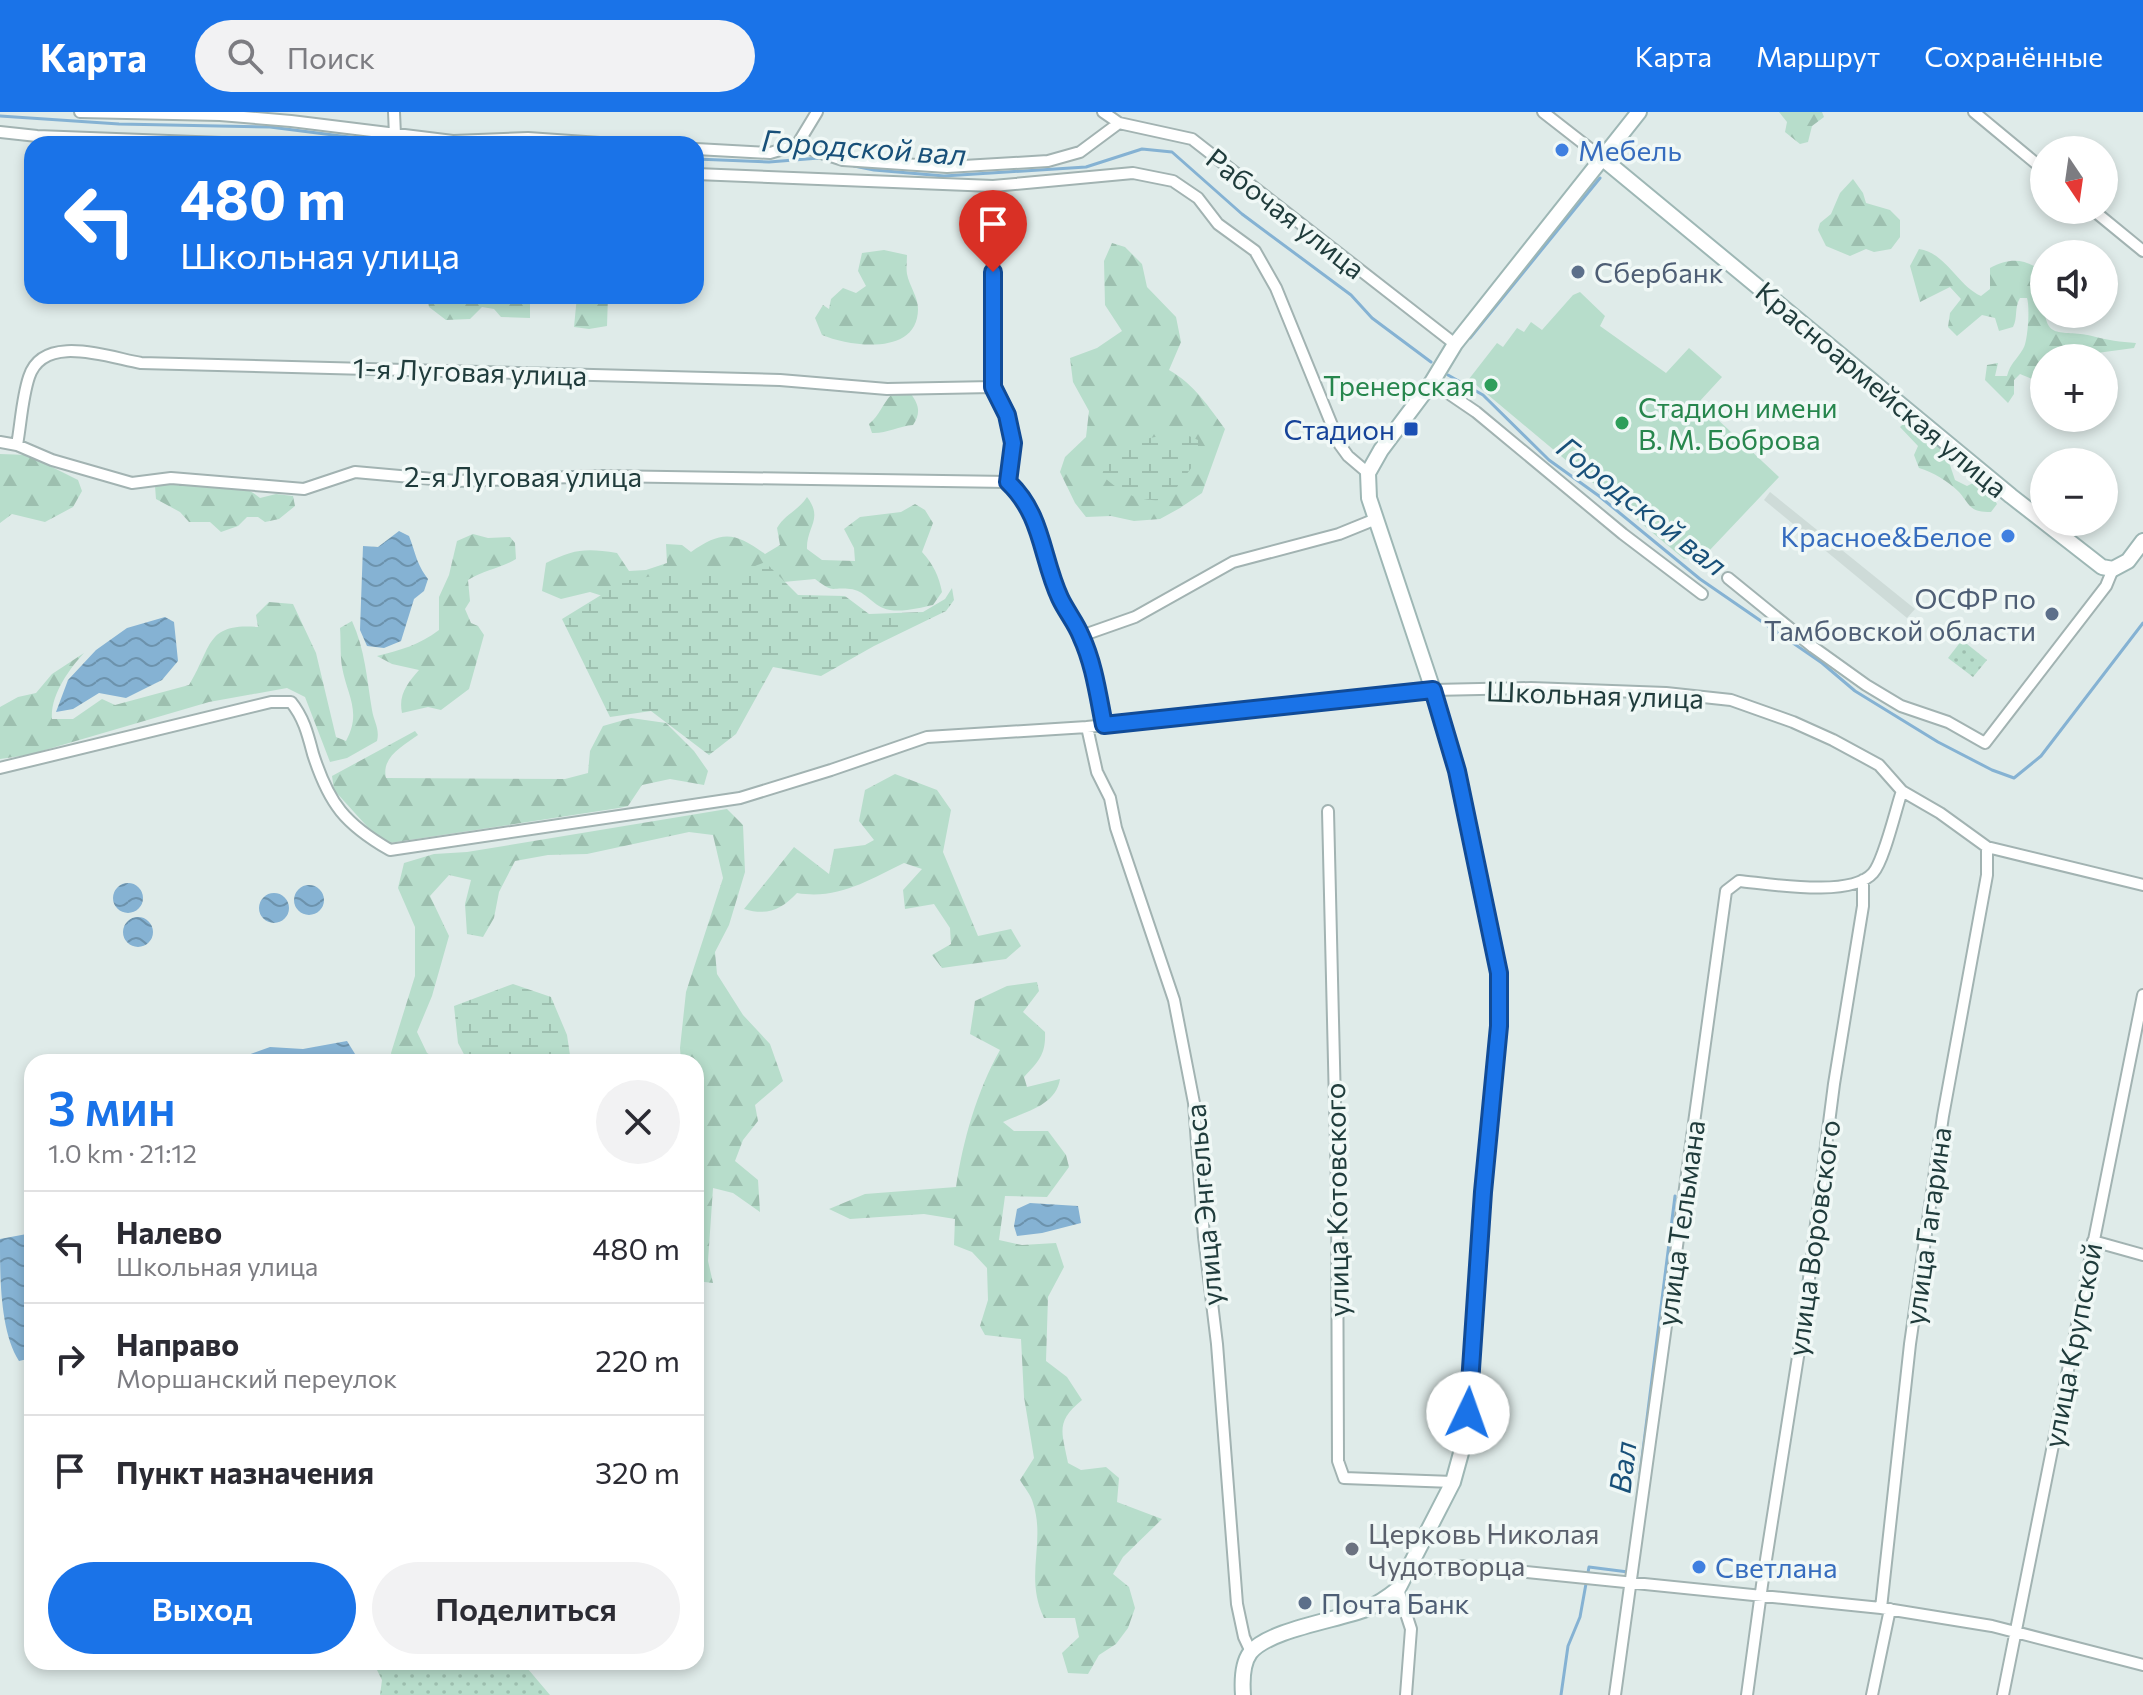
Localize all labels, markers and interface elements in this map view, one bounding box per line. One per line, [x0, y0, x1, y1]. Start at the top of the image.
search box [195, 20, 755, 92]
text: Карта [40, 33, 147, 80]
icon: search [223, 34, 267, 78]
text: Поиск [287, 38, 375, 75]
text: Карта [1635, 39, 1712, 73]
text: Маршрут [1756, 39, 1880, 73]
text: Сохранённые [1924, 39, 2103, 73]
water label: Городской вал [760, 120, 968, 172]
place label: Мебель [1578, 133, 1682, 167]
north arrow [2030, 136, 2118, 224]
map controls [2030, 136, 2118, 536]
street label: Рабочая улица [1200, 141, 1372, 285]
marker: Мебель [1553, 141, 1571, 159]
text: 480 m [180, 163, 346, 232]
icon: left [48, 168, 152, 272]
pin [959, 190, 1027, 272]
icon: arrive [971, 202, 1015, 246]
text: Школьная улица [180, 232, 460, 276]
button: sound [2030, 240, 2118, 328]
place label: Сбербанк [1594, 255, 1724, 289]
marker: Сбербанк [1569, 263, 1587, 281]
street label: Красноармейская улица [1749, 274, 2015, 504]
button: + [2030, 344, 2118, 432]
street label: 1-я Луговая улица [352, 350, 588, 392]
place label: Тренерская [1323, 368, 1475, 402]
marker: Тренерская [1482, 376, 1500, 394]
place label: Стадион имени В. М. Боброва [1638, 390, 1838, 456]
place label: Стадион [1283, 412, 1395, 446]
marker: Стадион имени В. М. Боброва [1613, 414, 1631, 432]
marker: Стадион [1402, 420, 1420, 438]
water label: Городской вал [1551, 427, 1735, 583]
button: − [2030, 448, 2118, 536]
street label: 2-я Луговая улица [404, 459, 642, 493]
place label: Красное&Белое [1780, 519, 1992, 553]
marker: Красное&Белое [1999, 527, 2017, 545]
place label: ОСФР по Тамбовской области [1764, 581, 2036, 647]
marker: ОСФР по Тамбовской области [2043, 605, 2061, 623]
street label: Школьная улица [1486, 673, 1704, 715]
text: 3 мин [48, 1077, 176, 1136]
button: close [596, 1080, 680, 1164]
street label: улица Котовского [1317, 1082, 1355, 1318]
street label: улица Энгельса [1177, 1102, 1229, 1308]
street label: улица Тельмана [1649, 1118, 1711, 1328]
street label: улица Воровского [1780, 1118, 1846, 1358]
street label: улица Гагарина [1896, 1125, 1958, 1327]
text: 1.0 km · 21:12 [48, 1137, 197, 1168]
text: Налево [116, 1213, 222, 1250]
icon: left [48, 1225, 92, 1269]
text: 480 m [592, 1229, 680, 1266]
street label: улица Крупской [2035, 1240, 2109, 1450]
text: Школьная улица [116, 1250, 318, 1281]
text: Направо [116, 1325, 239, 1362]
icon: right [48, 1337, 92, 1381]
text: 220 m [595, 1341, 680, 1378]
text: Моршанский переулок [116, 1362, 397, 1393]
position arrow [1426, 1371, 1510, 1455]
water label: Вал [1599, 1439, 1643, 1495]
icon: arrive [48, 1449, 92, 1493]
text: Пункт назначения [116, 1453, 374, 1490]
text: 320 m [595, 1453, 680, 1490]
place label: Церковь Николая Чудотворца [1368, 1516, 1600, 1582]
marker: Церковь Николая Чудотворца [1343, 1540, 1361, 1558]
place label: Светлана [1715, 1550, 1838, 1584]
marker: Светлана [1690, 1558, 1708, 1576]
button: Выход [48, 1562, 356, 1654]
button: Поделиться [372, 1562, 680, 1654]
place label: Почта Банк [1321, 1586, 1470, 1620]
marker: Почта Банк [1296, 1594, 1314, 1612]

